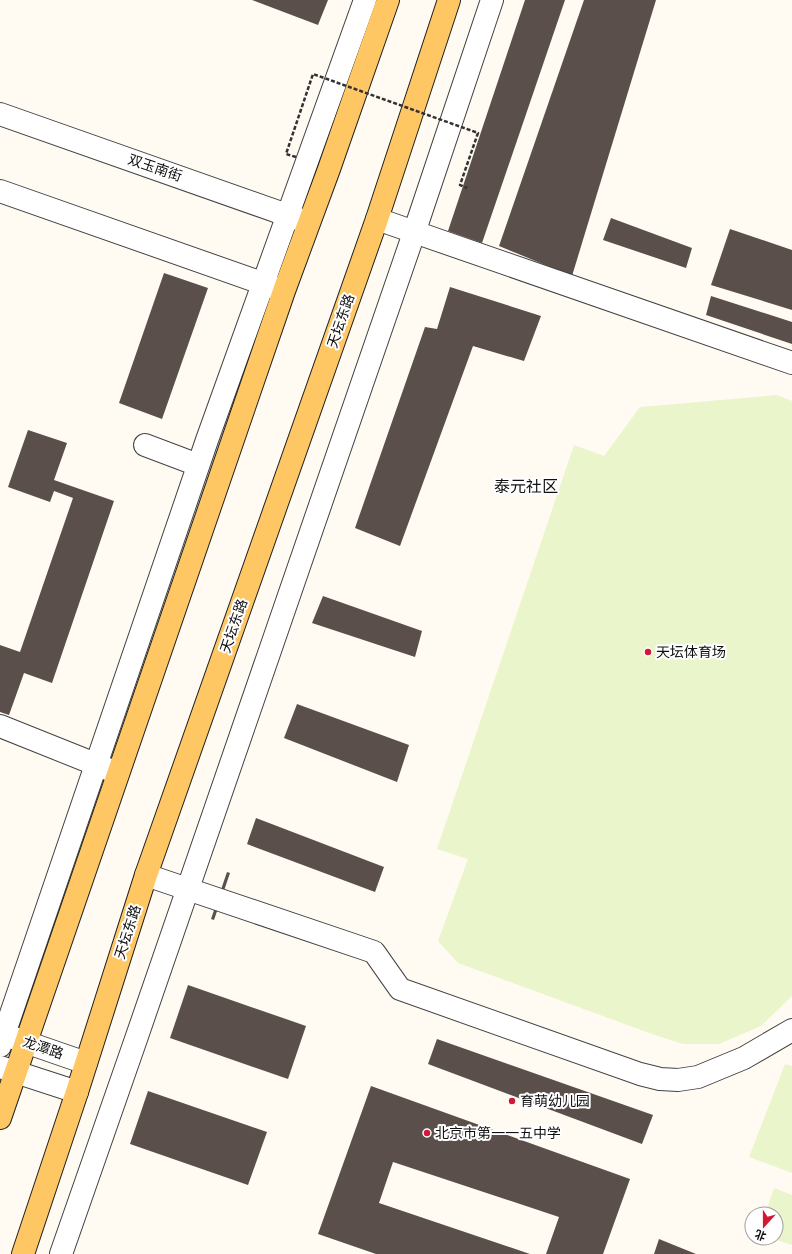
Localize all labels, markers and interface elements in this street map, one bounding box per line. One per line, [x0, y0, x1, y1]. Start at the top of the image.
street label: 双玉南街 [126, 151, 184, 185]
street label: 天坛东路 [324, 292, 358, 350]
district label: 泰元社区 [494, 477, 558, 496]
street label: 天坛东路 [217, 597, 251, 655]
place label: 天坛体育场 [656, 644, 726, 661]
marker: 天坛体育场 [643, 647, 653, 657]
street label: 天坛东路 [111, 903, 145, 961]
street label: 龙潭路 [20, 1033, 66, 1063]
place label: 育萌幼儿园 [520, 1093, 590, 1110]
marker: 育萌幼儿园 [507, 1096, 517, 1106]
place label: 北京市第一一五中学 [435, 1125, 561, 1142]
marker: 北京市第一一五中学 [422, 1128, 432, 1138]
north arrow [744, 1206, 784, 1246]
text: 北 [753, 1227, 768, 1243]

